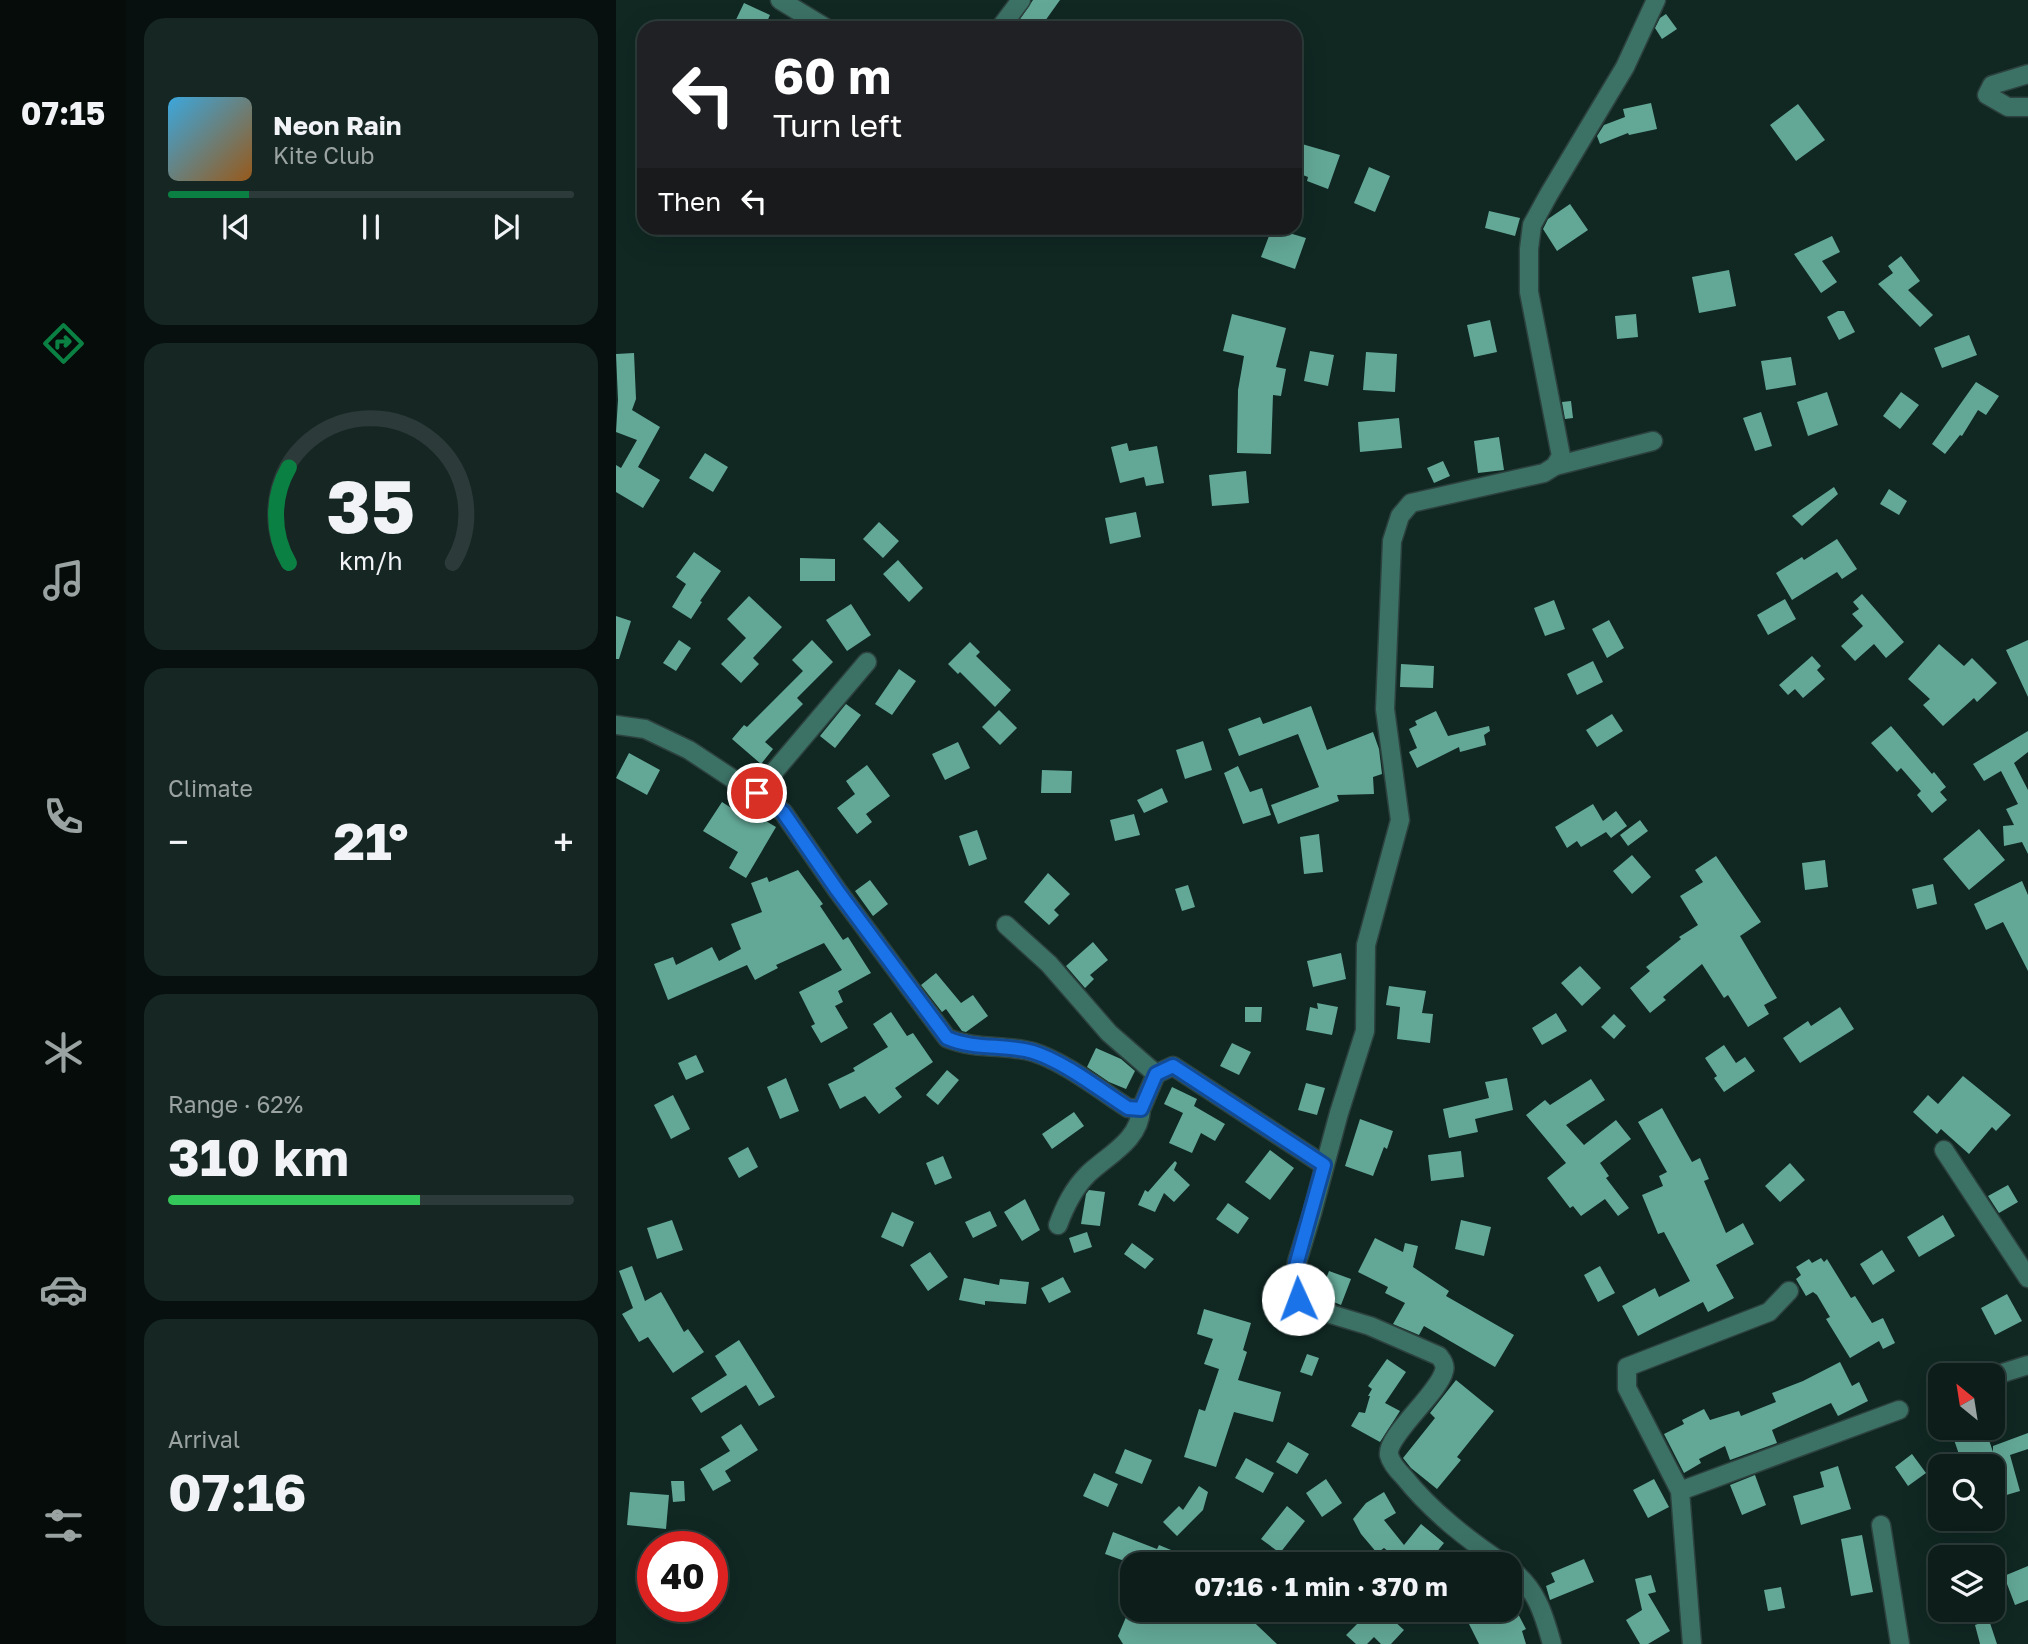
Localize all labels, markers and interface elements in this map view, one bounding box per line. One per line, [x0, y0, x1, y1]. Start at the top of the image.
text: 60 m [773, 46, 891, 105]
icon: left [658, 49, 749, 140]
text: 07:15 [21, 94, 105, 132]
text: Turn left [773, 106, 902, 144]
text: Neon Rain [273, 110, 402, 141]
text: Kite Club [273, 141, 374, 169]
icon: left [735, 182, 773, 220]
text: Then [658, 186, 721, 217]
icon: previous [217, 208, 255, 246]
icon: pause [352, 208, 390, 246]
icon: next [487, 208, 525, 246]
icon: directions [39, 319, 88, 368]
text: 35 [327, 462, 415, 549]
text: km/h [339, 545, 403, 576]
icon: music [39, 556, 88, 605]
pin [727, 763, 787, 823]
text: Climate [168, 774, 253, 802]
icon: arrive [738, 774, 776, 812]
icon: phone [39, 792, 88, 841]
text: 21° [333, 809, 409, 871]
text: − [168, 819, 189, 864]
text: + [553, 819, 574, 864]
icon: climate [39, 1028, 88, 1077]
text: Range · 62% [168, 1090, 303, 1118]
text: 310 km [168, 1125, 349, 1187]
position arrow [1261, 1262, 1335, 1336]
icon: car [39, 1265, 88, 1314]
north arrow [1928, 1363, 2006, 1440]
map controls [1928, 1363, 2005, 1622]
text: Arrival [168, 1425, 240, 1453]
button: search [1928, 1454, 2005, 1531]
text: 07:16 [168, 1460, 307, 1522]
icon: filters [39, 1501, 88, 1550]
speed limit sign: 40 [637, 1531, 728, 1622]
button: layers [1928, 1545, 2005, 1622]
text: 07:16 · 1 min · 370 m [1194, 1571, 1448, 1602]

